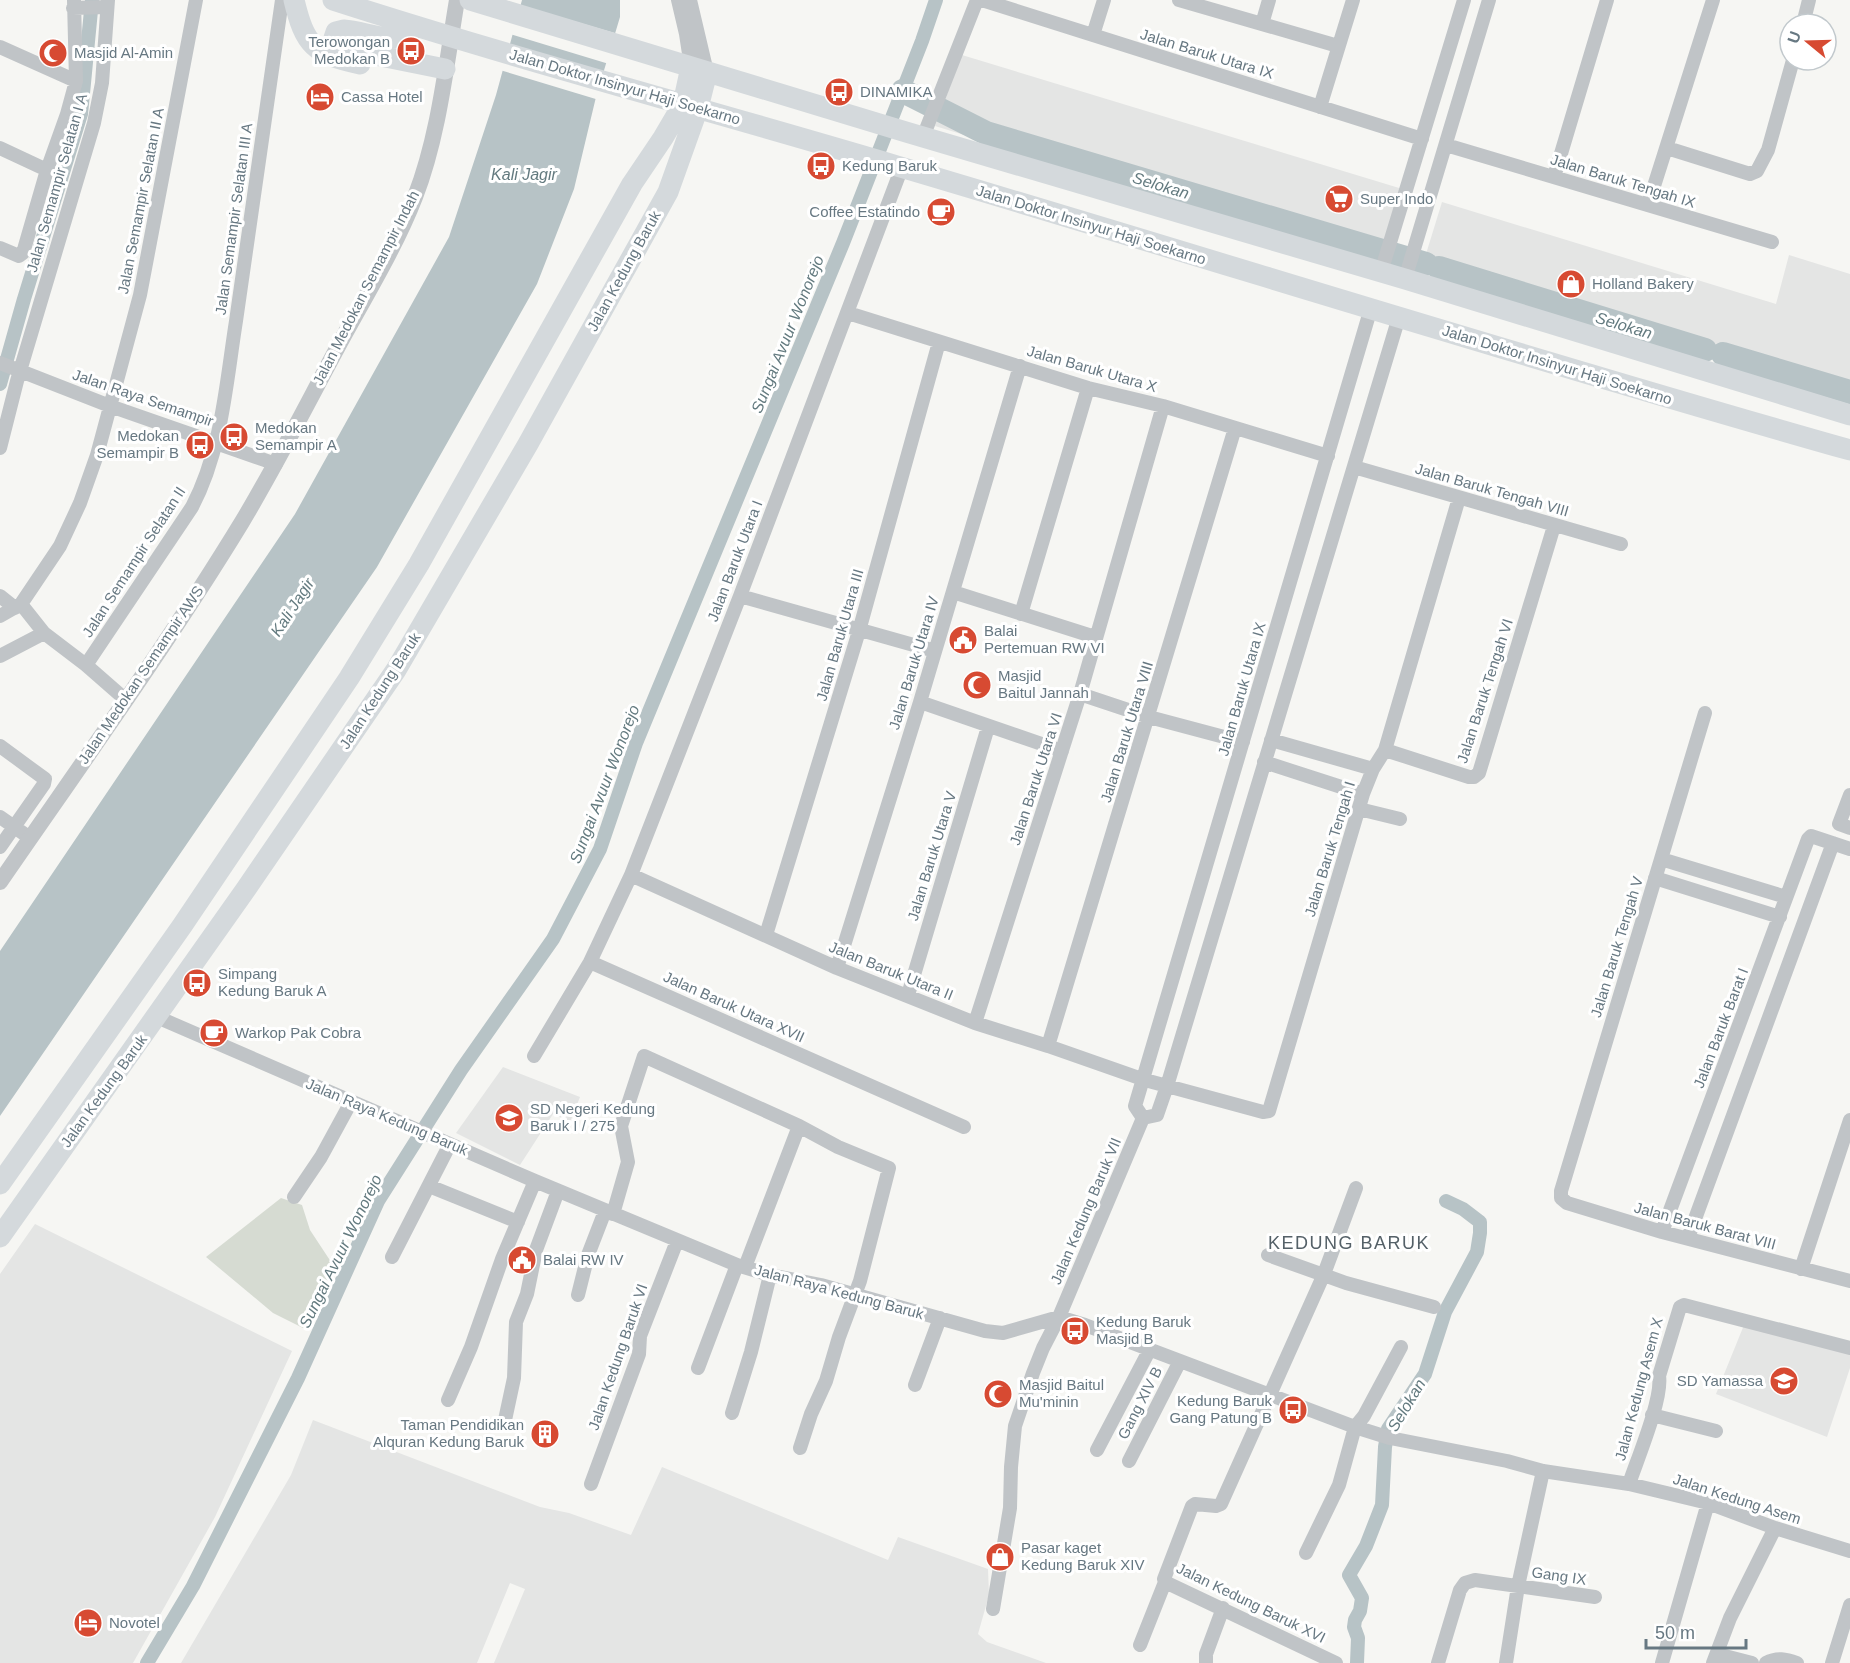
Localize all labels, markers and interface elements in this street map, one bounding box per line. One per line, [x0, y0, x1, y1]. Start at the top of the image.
north arrow [1778, 12, 1838, 72]
street label: Jalan Baruk Utara IX [1138, 25, 1276, 82]
text: U [1784, 29, 1804, 46]
place label: Terowongan Medokan B [308, 33, 390, 67]
bus stop icon: Terowongan Medokan B [395, 35, 427, 67]
mosque icon: Masjid Al-Amin [37, 37, 69, 69]
place label: Masjid Al-Amin [74, 44, 173, 61]
street label: Jalan Doktor Insinyur Haji Soekarno [508, 45, 742, 128]
bus stop icon: DINAMIKA [823, 76, 855, 108]
hotel icon: Cassa Hotel [304, 81, 336, 113]
place label: DINAMIKA [860, 83, 933, 100]
place label: Cassa Hotel [341, 88, 423, 105]
street label: Jalan Semampir Selatan I A [23, 92, 90, 274]
street label: Jalan Semampir Selatan II A [114, 106, 167, 295]
street label: Jalan Semampir Selatan III A [212, 122, 255, 316]
bus stop icon: Kedung Baruk [805, 150, 837, 182]
street label: Jalan Baruk Tengah IX [1549, 150, 1698, 211]
place label: Kedung Baruk [842, 157, 938, 174]
water label: Kali Jagir [491, 166, 558, 183]
water label: Selokan [1131, 169, 1191, 202]
street label: Jalan Doktor Insinyur Haji Soekarno [974, 181, 1208, 268]
supermarket icon: Super Indo [1323, 183, 1355, 215]
street label: Jalan Medokan Semampir Indah [309, 188, 422, 388]
place label: Super Indo [1360, 190, 1433, 207]
cafe icon: Coffee Estatindo [925, 196, 957, 228]
place label: Coffee Estatindo [809, 203, 920, 220]
street label: Jalan Kedung Baruk [583, 207, 664, 334]
water label: Sungai Avuur Wonorejo [748, 253, 827, 415]
shop icon: Holland Bakery [1555, 268, 1587, 300]
place label: Holland Bakery [1592, 275, 1694, 292]
water label: Selokan [1594, 309, 1654, 342]
street label: Jalan Doktor Insinyur Haji Soekarno [1440, 321, 1674, 408]
street label: Jalan Baruk Utara X [1025, 342, 1159, 395]
street label: Jalan Raya Semampir [71, 365, 216, 430]
place label: Medokan Semampir A [255, 419, 337, 453]
bus stop icon: Medokan Semampir A [218, 421, 250, 453]
place label: Medokan Semampir B [96, 427, 179, 461]
bus stop icon: Medokan Semampir B [184, 429, 216, 461]
street label: Jalan Baruk Tengah VIII [1413, 459, 1571, 520]
street label: Jalan Semampir Selatan II [79, 483, 189, 640]
street label: Jalan Baruk Utara I [704, 498, 765, 624]
street label: Jalan Baruk Utara III [813, 567, 867, 703]
water label: Kali Jagir [267, 574, 318, 639]
street label: Jalan Medokan Semampir AWS [74, 582, 207, 767]
street label: Jalan Baruk Utara IV [885, 594, 942, 732]
street label: Jalan Baruk Tengah VI [1453, 617, 1516, 765]
street label: Jalan Baruk Utara IX [1214, 620, 1269, 758]
place label: Balai Pertemuan RW VI [984, 622, 1105, 656]
public building icon: Balai Pertemuan RW VI [947, 624, 979, 656]
street label: Jalan Kedung Baruk [336, 629, 424, 752]
street label: Jalan Baruk Utara VIII [1097, 659, 1156, 805]
place label: Masjid Baitul Jannah [998, 667, 1089, 701]
mosque icon: Masjid Baitul Jannah [961, 669, 993, 701]
water label: Sungai Avuur Wonorejo [566, 703, 643, 866]
street label: Jalan Baruk Utara VI [1006, 710, 1065, 847]
street label: Jalan Baruk Tengah I [1301, 779, 1358, 919]
street label: Jalan Baruk Utara V [904, 789, 959, 923]
street label: Jalan Baruk Tengah V [1587, 874, 1646, 1019]
street label: Jalan Baruk Utara II [827, 938, 956, 1003]
place label: Simpang Kedung Baruk A [218, 965, 326, 999]
street label: Jalan Baruk Barat I [1690, 965, 1751, 1090]
bus stop icon: Simpang Kedung Baruk A [181, 967, 213, 999]
street label: Jalan Baruk Utara XVII [661, 968, 807, 1045]
cafe icon: Warkop Pak Cobra [198, 1017, 230, 1049]
place label: Warkop Pak Cobra [235, 1024, 362, 1041]
street label: Jalan Kedung Baruk [57, 1031, 150, 1150]
street label: Jalan Raya Kedung Baruk [304, 1075, 471, 1159]
place label: SD Negeri Kedung Baruk I / 275 [530, 1100, 655, 1134]
school or university icon: SD Negeri Kedung Baruk I / 275 [493, 1102, 525, 1134]
street label: Jalan Kedung Baruk VII [1047, 1135, 1124, 1287]
water label: Sungai Avuur Wonorejo [296, 1172, 385, 1330]
street label: Jalan Baruk Barat VIII [1632, 1198, 1778, 1253]
district label: KEDUNG BARUK [1268, 1233, 1430, 1253]
public building icon: Balai RW IV [506, 1244, 538, 1276]
place label: Balai RW IV [543, 1251, 624, 1268]
street label: Jalan Raya Kedung Baruk [753, 1261, 926, 1322]
street label: Jalan Kedung Baruk VI [585, 1282, 651, 1432]
place label: Kedung Baruk Masjid B [1096, 1313, 1192, 1347]
bus stop icon: Kedung Baruk Masjid B [1059, 1315, 1091, 1347]
street label: Jalan Kedung Asem X [1611, 1315, 1666, 1462]
street label: Gang XIV B [1114, 1364, 1165, 1442]
school or university icon: SD Yamassa [1768, 1365, 1800, 1397]
place label: SD Yamassa [1677, 1372, 1764, 1389]
place label: Masjid Baitul Mu'minin [1019, 1376, 1104, 1410]
water label: Selokan [1384, 1376, 1429, 1434]
mosque icon: Masjid Baitul Mu'minin [982, 1378, 1014, 1410]
place label: Kedung Baruk Gang Patung B [1169, 1392, 1272, 1426]
bus stop icon: Kedung Baruk Gang Patung B [1277, 1394, 1309, 1426]
place label: Taman Pendidikan Alquran Kedung Baruk [373, 1416, 525, 1450]
building icon: Taman Pendidikan Alquran Kedung Baruk [529, 1418, 561, 1450]
street label: Jalan Kedung Asem [1671, 1470, 1803, 1527]
place label: Pasar kaget Kedung Baruk XIV [1021, 1539, 1144, 1573]
shop icon: Pasar kaget Kedung Baruk XIV [984, 1541, 1016, 1573]
street label: Jalan Kedung Baruk XVI [1174, 1559, 1328, 1646]
street label: Gang IX [1531, 1563, 1588, 1588]
hotel icon: Novotel [72, 1607, 104, 1639]
scale bar [1646, 1612, 1746, 1650]
place label: Novotel [109, 1614, 160, 1631]
text: 50 m [1655, 1623, 1695, 1643]

